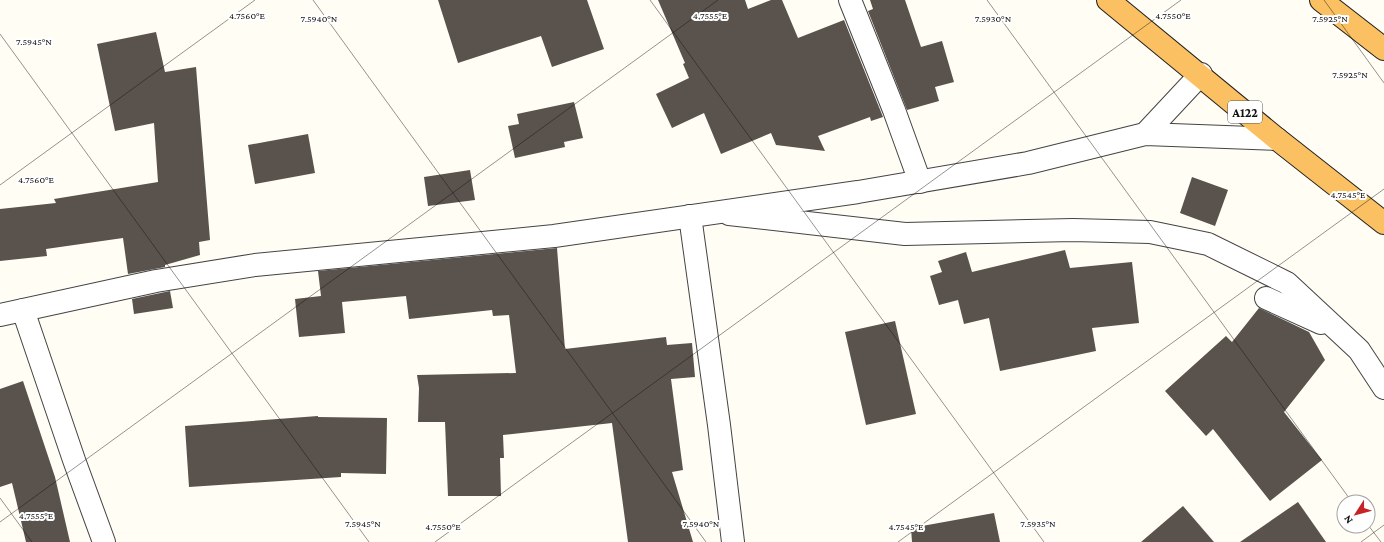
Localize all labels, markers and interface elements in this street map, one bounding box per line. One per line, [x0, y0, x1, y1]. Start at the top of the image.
text: 4.7560°E [229, 10, 266, 21]
text: 4.7555°E [693, 10, 728, 21]
text: 4.7550°E [1155, 10, 1191, 21]
text: 7.5940°N [301, 13, 338, 24]
text: 7.5930°N [975, 13, 1012, 24]
text: 7.5925°N [1312, 13, 1348, 24]
text: 7.5945°N [16, 36, 52, 47]
text: 7.5925°N [1332, 69, 1368, 80]
road number: A122 [1228, 101, 1262, 123]
text: 4.7560°E [18, 174, 55, 185]
text: 4.7545°E [1331, 189, 1366, 200]
north arrow [1336, 494, 1376, 534]
text: 4.7555°E [19, 510, 54, 521]
text: N [1341, 513, 1355, 526]
text: 7.5945°N [345, 518, 381, 529]
text: 7.5940°N [683, 518, 720, 529]
text: 7.5935°N [1020, 518, 1056, 529]
text: 4.7550°E [425, 521, 461, 532]
text: 4.7545°E [889, 521, 924, 532]

